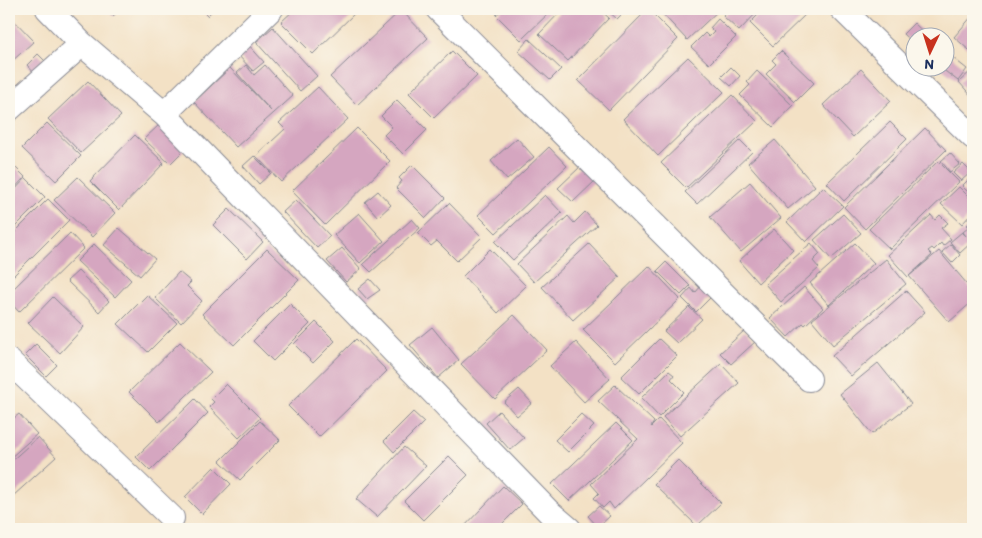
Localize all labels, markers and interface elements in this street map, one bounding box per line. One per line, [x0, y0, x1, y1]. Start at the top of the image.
north arrow [904, 28, 954, 78]
text: N [924, 56, 934, 73]

